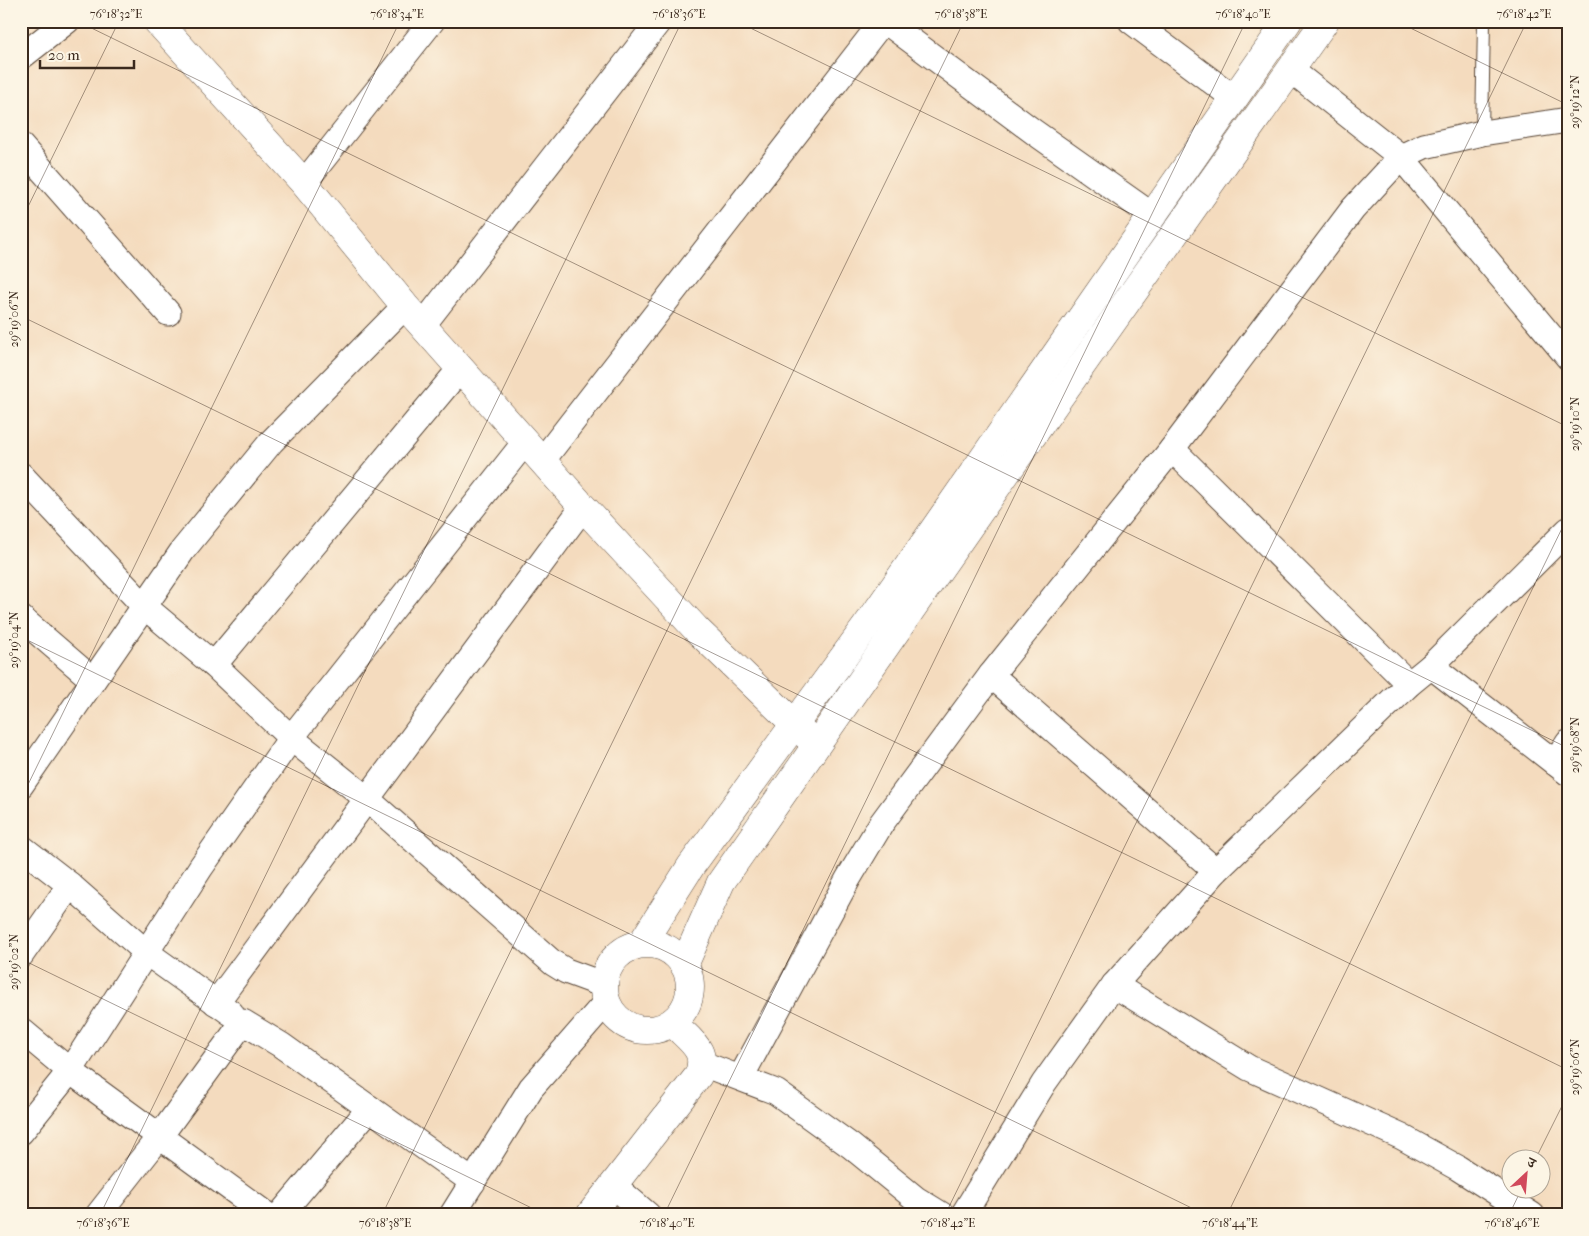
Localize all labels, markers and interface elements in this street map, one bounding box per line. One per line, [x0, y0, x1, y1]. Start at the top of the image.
text: 76°18'32"E [90, 7, 142, 21]
text: 76°18'34"E [370, 7, 424, 21]
text: 76°18'36"E [653, 7, 705, 21]
text: 76°18'38"E [935, 7, 987, 21]
text: 76°18'40"E [1215, 7, 1271, 21]
text: 76°18'42"E [1497, 7, 1551, 21]
scale bar [40, 38, 134, 70]
text: 20 m [48, 46, 80, 64]
text: 29°19'12"N [1568, 75, 1582, 129]
text: 29°19'06"N [7, 291, 21, 347]
text: 29°19'10"N [1568, 397, 1582, 451]
text: 29°19'04"N [7, 611, 21, 669]
text: 29°19'08"N [1568, 717, 1582, 773]
text: 29°19'02"N [7, 934, 21, 990]
text: 29°19'06"N [1568, 1039, 1582, 1095]
north arrow [1502, 1148, 1552, 1198]
text: उ [1524, 1153, 1539, 1172]
text: 76°18'36"E [77, 1216, 129, 1230]
text: 76°18'38"E [359, 1216, 411, 1230]
text: 76°18'40"E [639, 1216, 695, 1230]
text: 76°18'42"E [921, 1216, 975, 1230]
text: 76°18'44"E [1202, 1216, 1258, 1230]
text: 76°18'46"E [1484, 1216, 1540, 1230]

